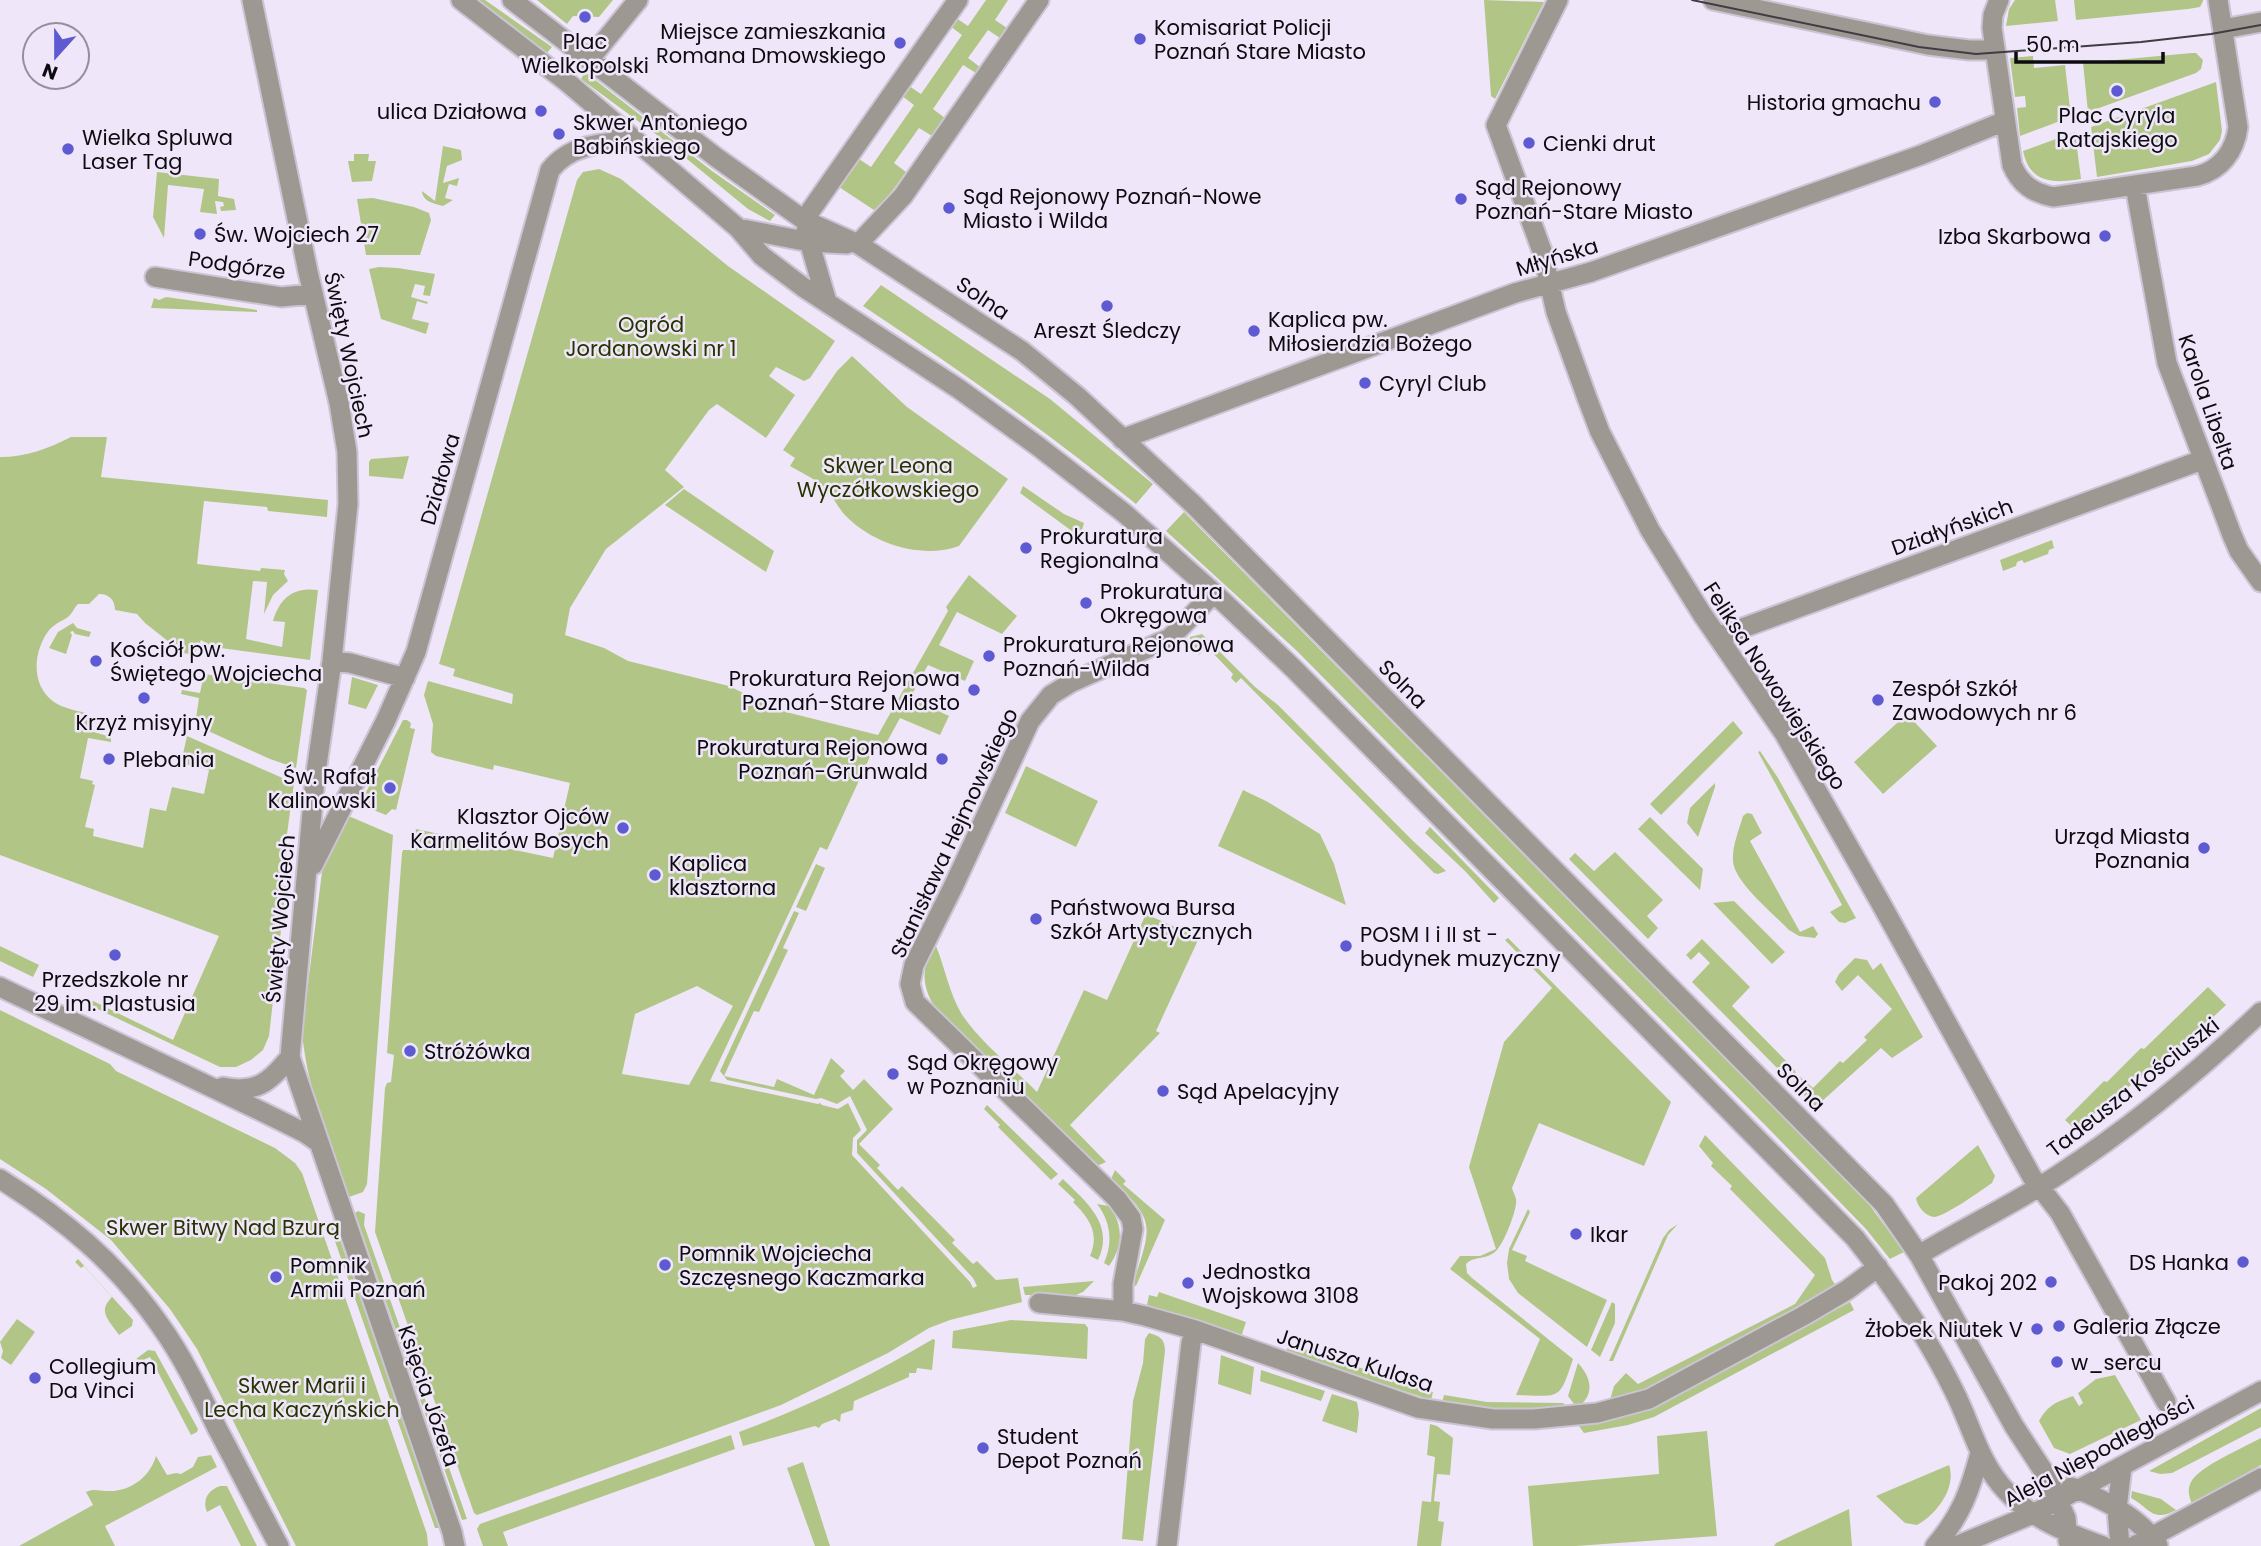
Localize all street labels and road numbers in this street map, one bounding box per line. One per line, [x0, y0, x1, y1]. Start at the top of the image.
street label: Młyńska [1512, 231, 1602, 283]
street label: Podgórze [187, 244, 287, 286]
street label: Święty Wojciech [317, 269, 381, 441]
street label: Solna [951, 270, 1015, 326]
street label: Karola Libelta [2171, 330, 2245, 474]
street label: Działowa [413, 430, 467, 528]
street label: Działyńskich [1887, 492, 2017, 562]
street label: Feliksa Nowowiejskiego [1697, 576, 1853, 796]
street label: Solna [1372, 653, 1434, 715]
street label: Stanisława Hejmowskiego [883, 703, 1025, 963]
street label: Święty Wojciech [258, 834, 302, 1004]
street label: Tadeusza Kościuszki [2041, 1011, 2225, 1163]
street label: Solna [1770, 1056, 1832, 1118]
street label: Księcia Józefa [391, 1321, 467, 1471]
street label: Janusza Kulasa [1273, 1321, 1437, 1399]
street label: Aleja Niepodległości [1999, 1388, 2199, 1514]

